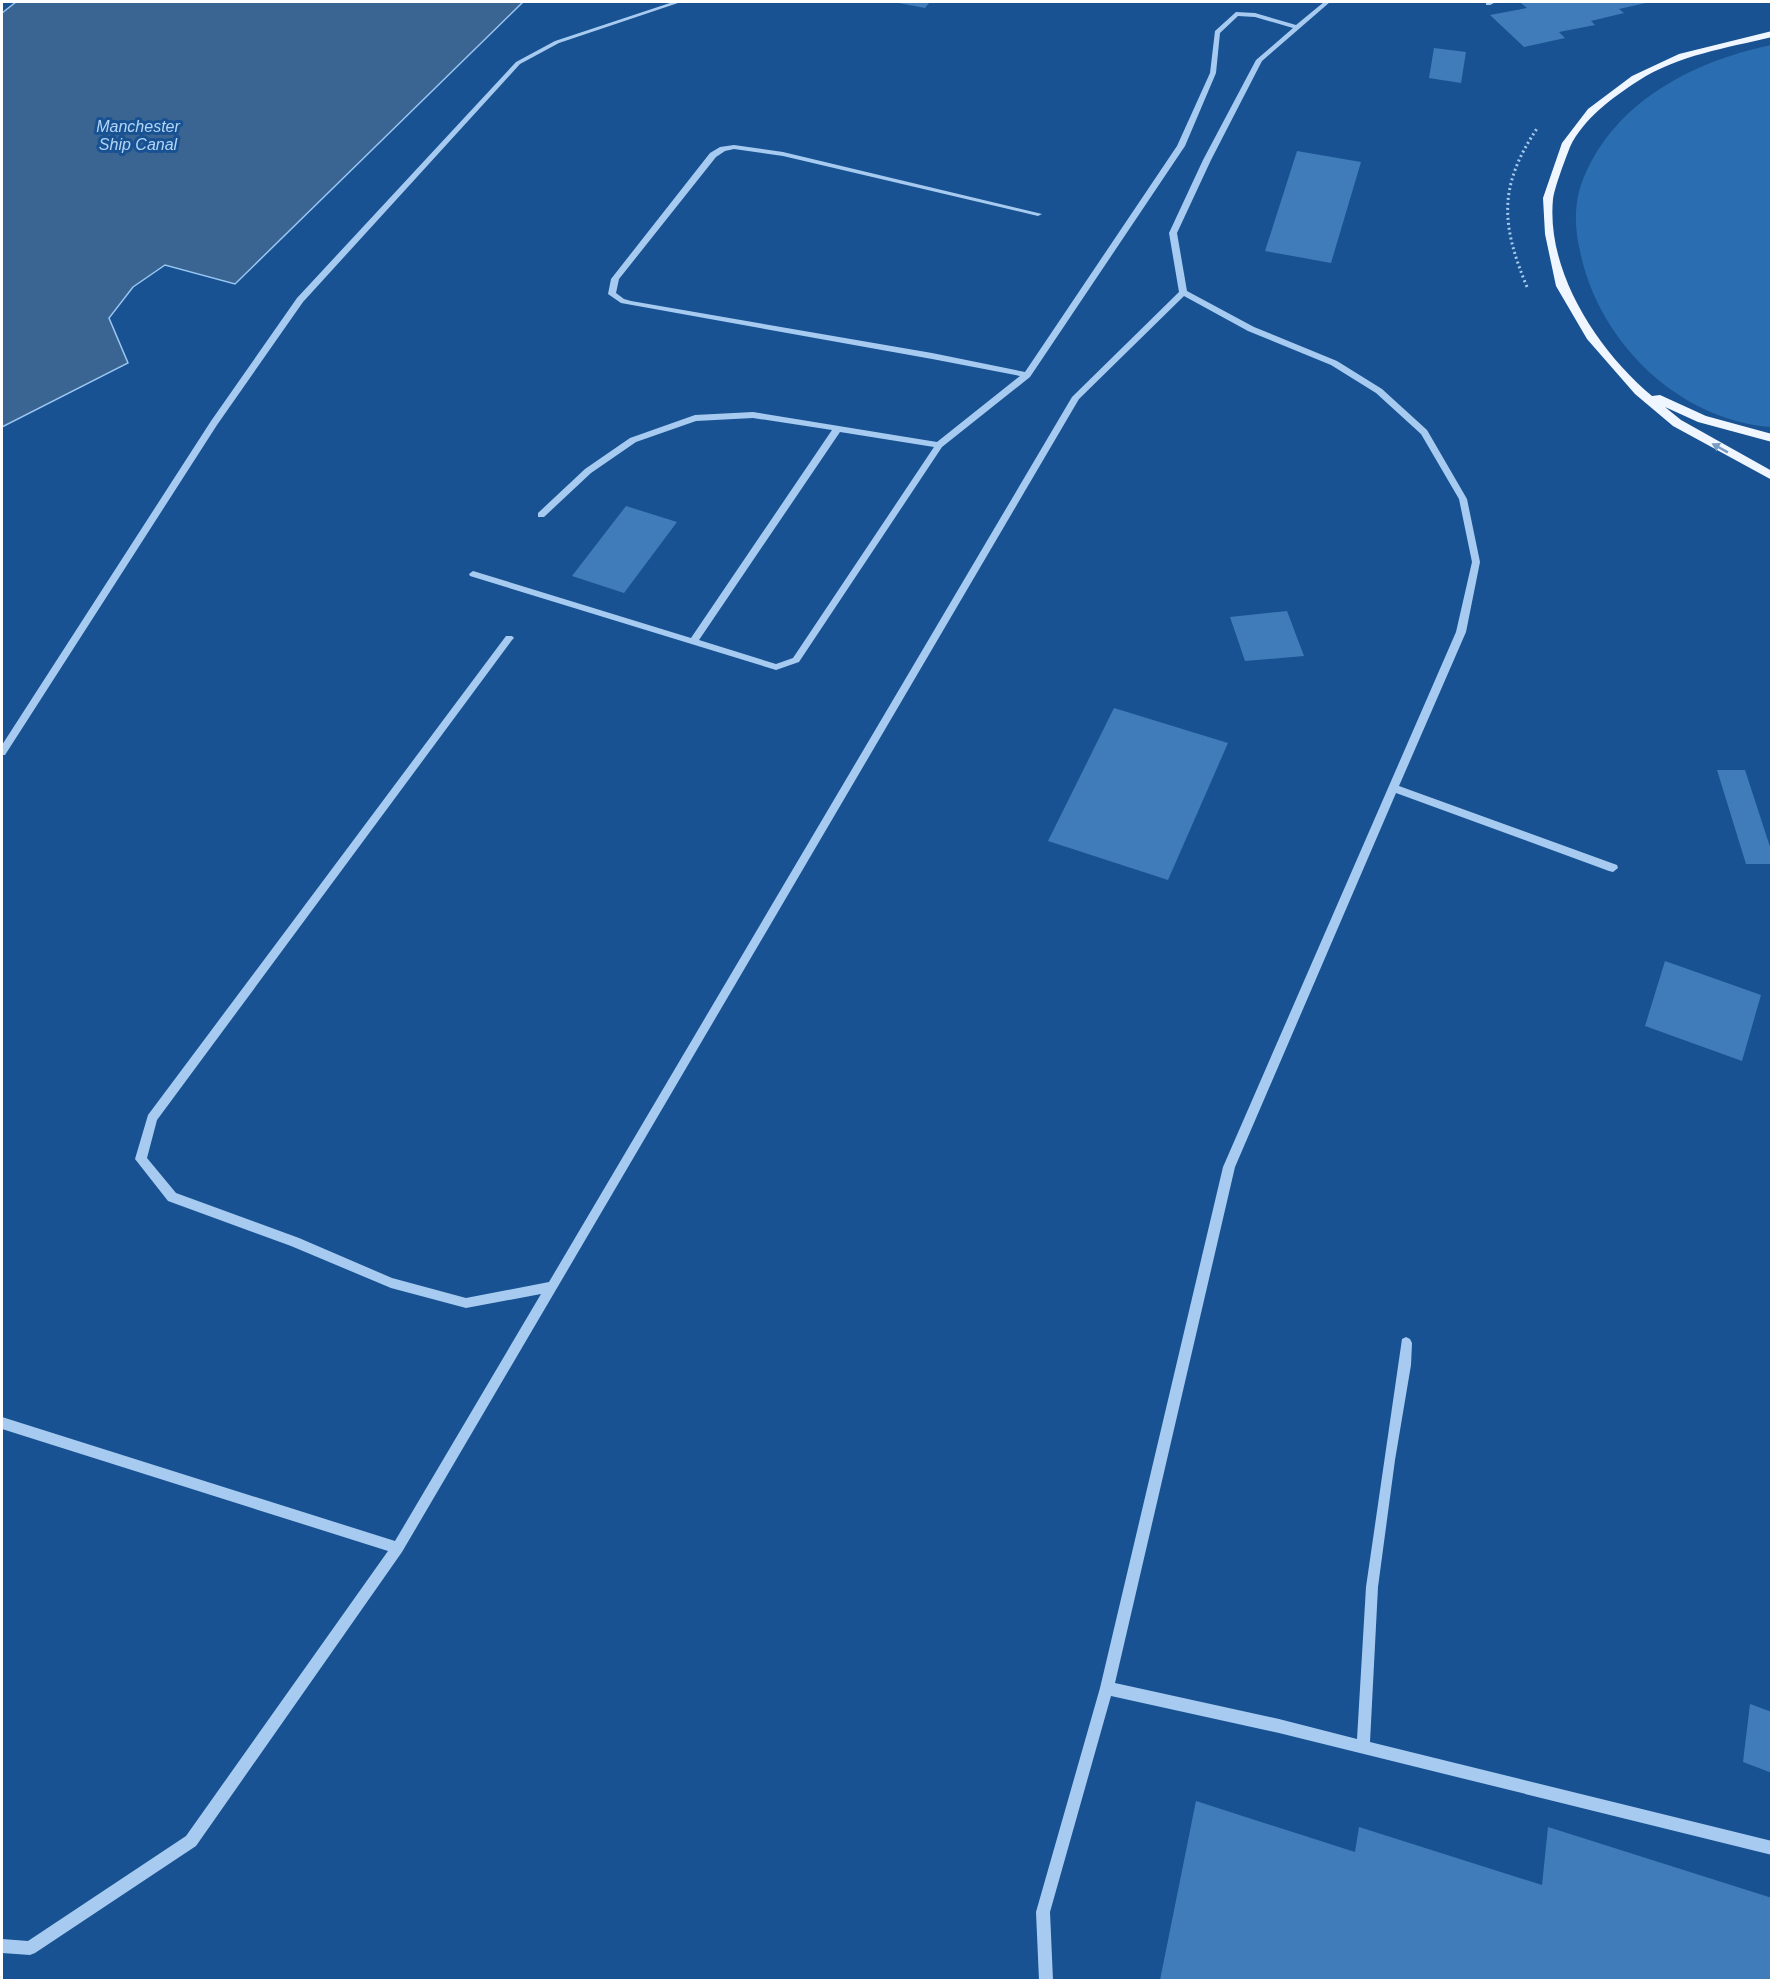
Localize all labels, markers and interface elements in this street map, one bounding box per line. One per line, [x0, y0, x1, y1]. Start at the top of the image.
water label: Manchester Ship Canal [96, 118, 180, 153]
one-way arrow [1711, 443, 1728, 453]

